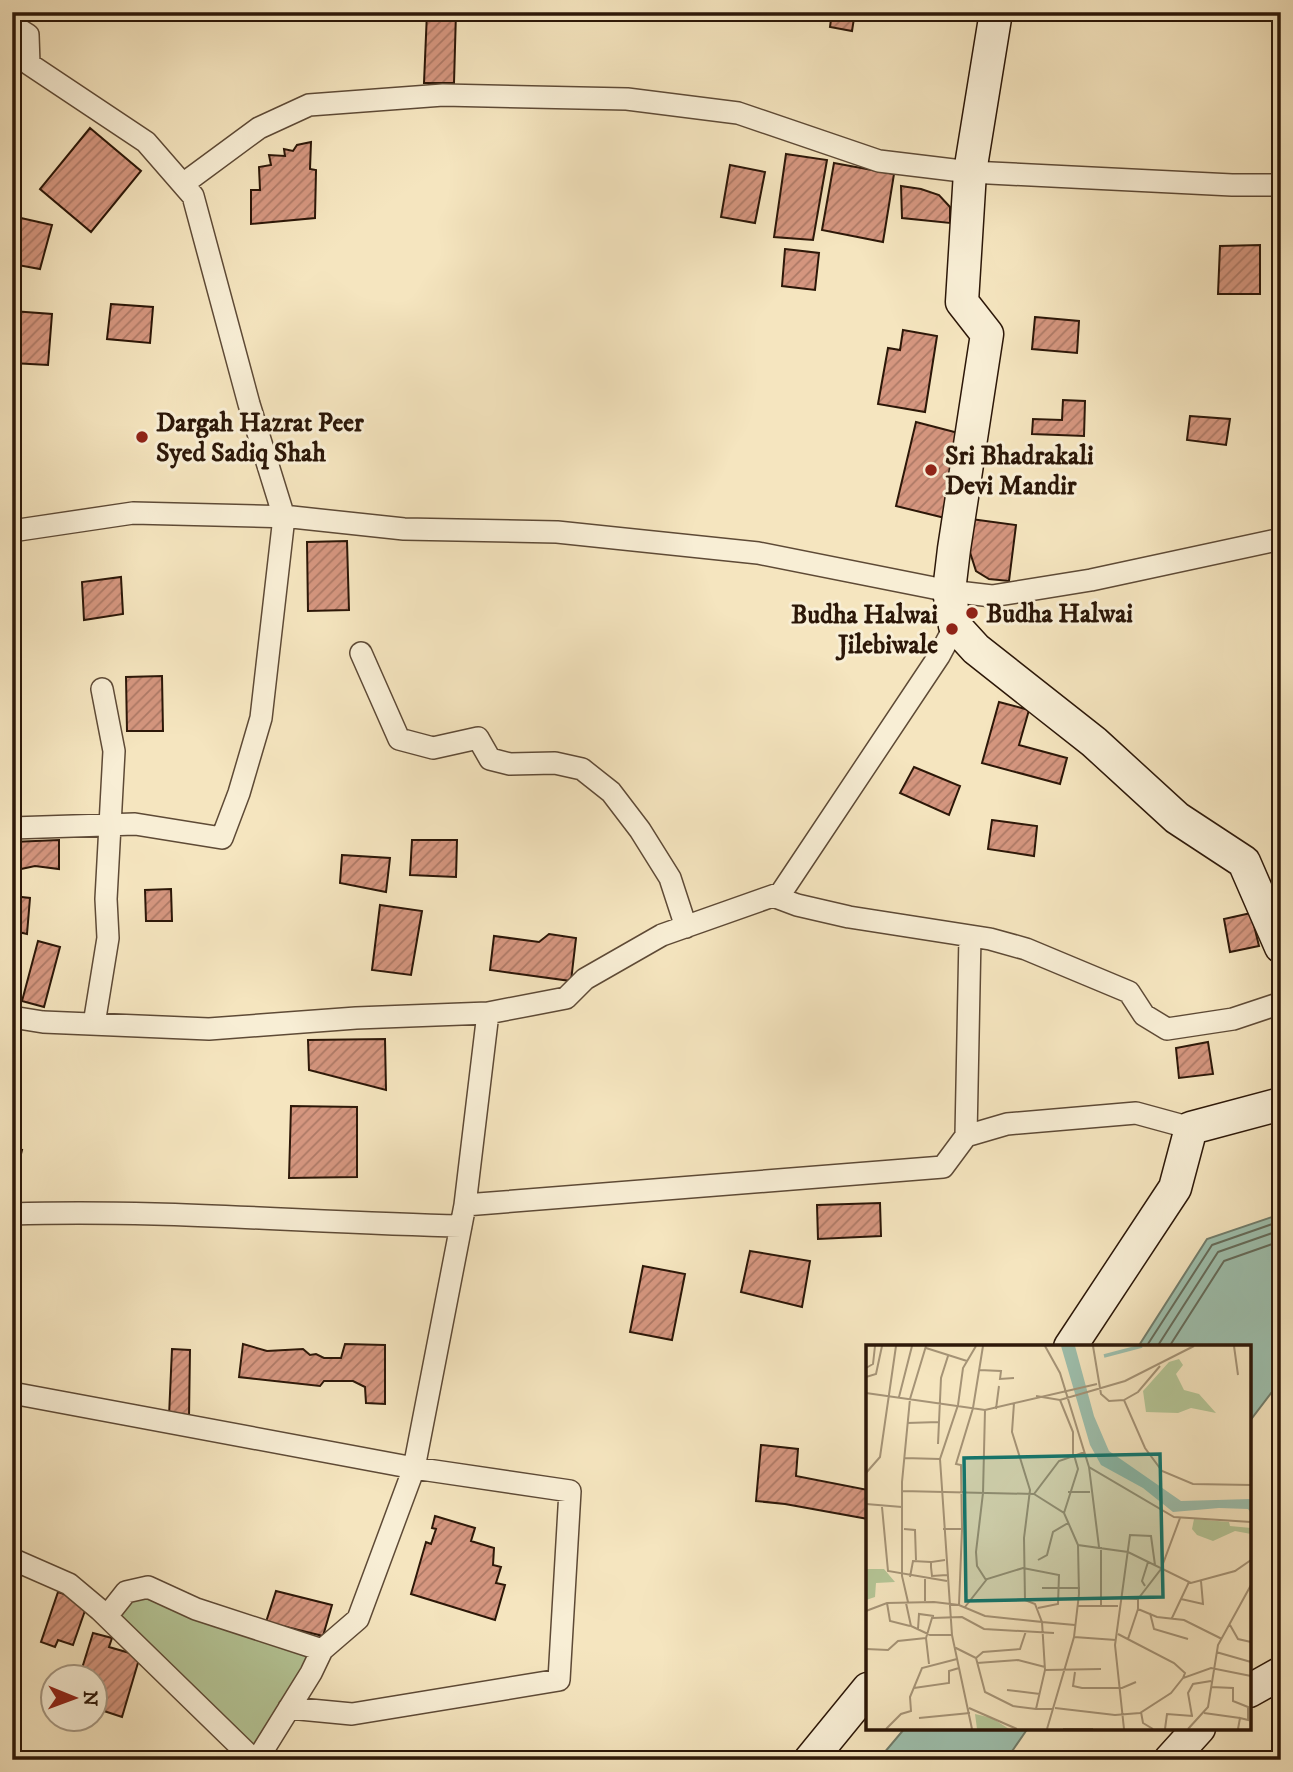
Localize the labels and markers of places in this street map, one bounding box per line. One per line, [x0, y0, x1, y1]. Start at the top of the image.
place label: Dargah Hazrat Peer Syed Sadiq Shah [156, 407, 364, 470]
marker: Dargah Hazrat Peer Syed Sadiq Shah [134, 429, 150, 445]
place label: Sri Bhadrakali Devi Mandir [945, 440, 1094, 503]
marker: Sri Bhadrakali Devi Mandir [923, 462, 939, 478]
place label: Budha Halwai [986, 598, 1133, 631]
place label: Budha Halwai Jilebiwale [791, 599, 938, 662]
marker: Budha Halwai [964, 605, 980, 621]
marker: Budha Halwai Jilebiwale [944, 621, 960, 637]

